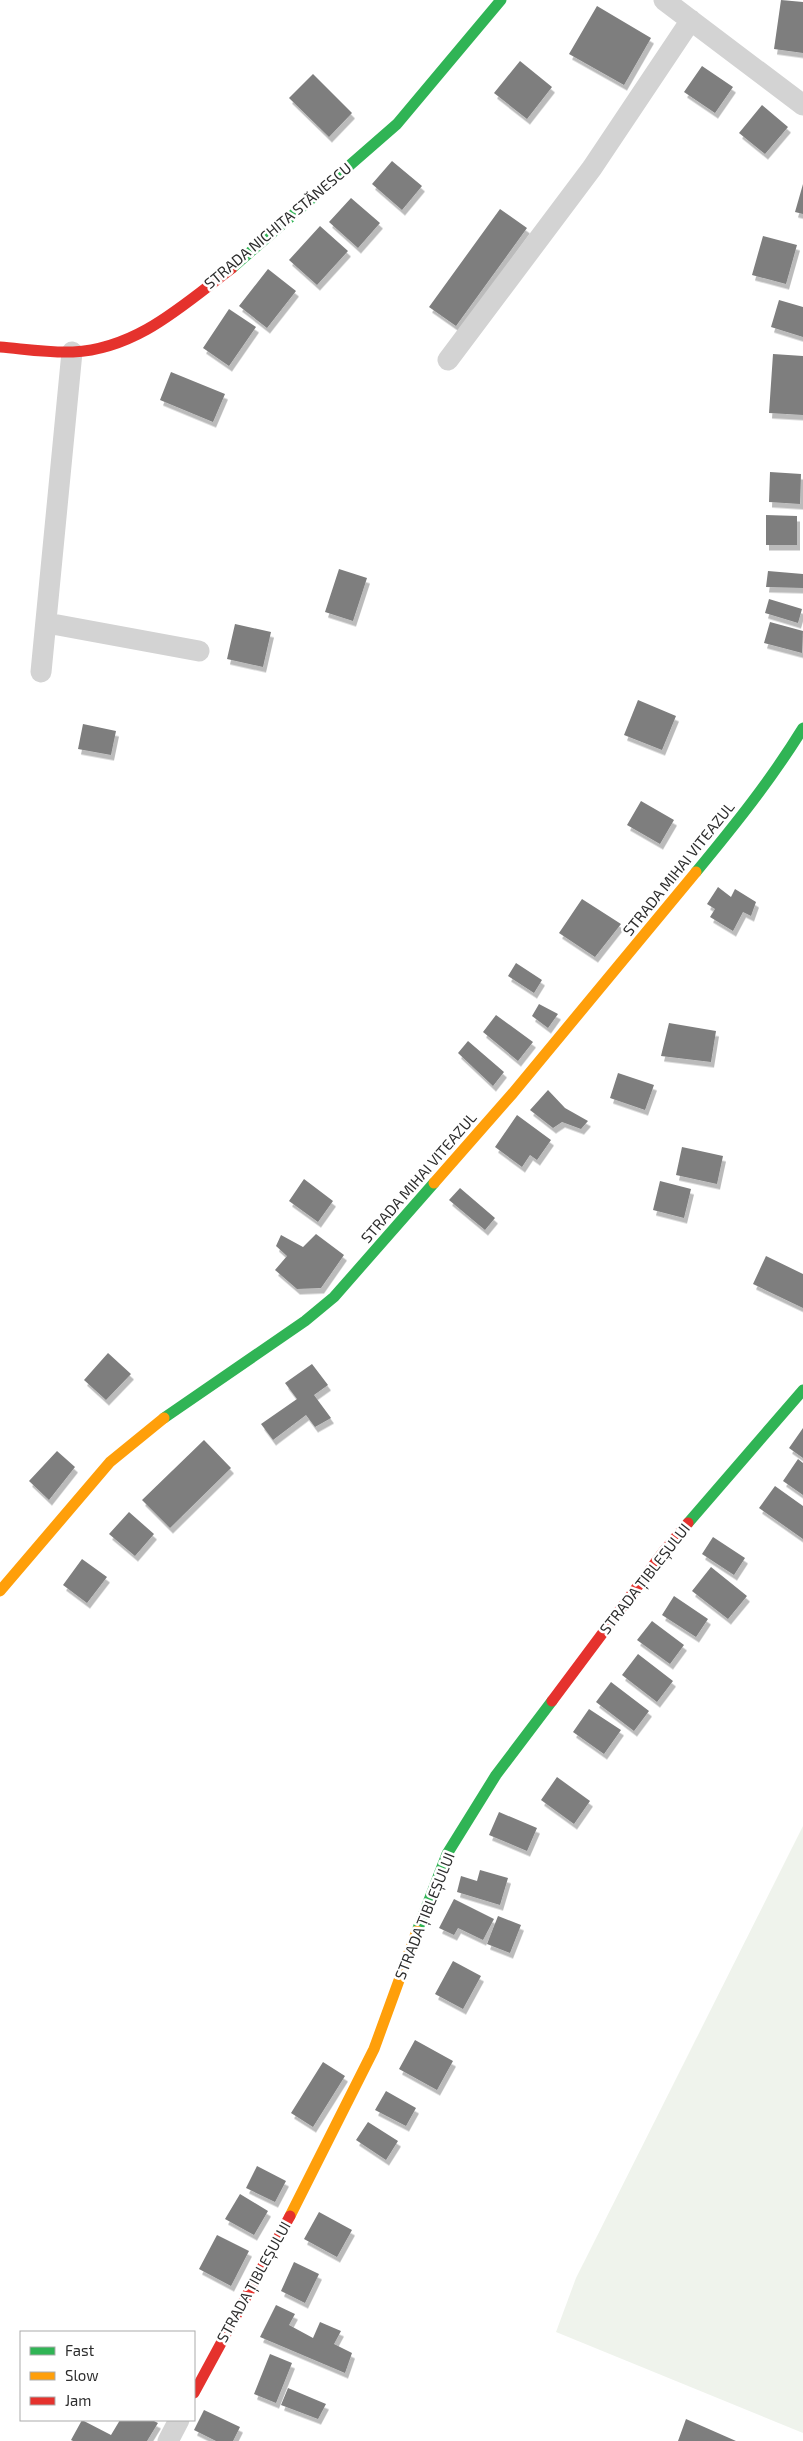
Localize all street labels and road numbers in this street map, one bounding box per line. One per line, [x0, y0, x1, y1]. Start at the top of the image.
street label: STRADA NICHITA STĂNESCU [200, 158, 355, 292]
street label: STRADA MIHAI VITEAZUL [619, 798, 738, 939]
street label: STRADA MIHAI VITEAZUL [357, 1108, 480, 1246]
street label: STRADA ȚIBLEȘULUI [595, 1519, 695, 1639]
street label: STRADA ȚIBLEȘULUI [390, 1849, 460, 1983]
street label: STRADA ȚIBLEȘULUI [212, 2218, 296, 2346]

